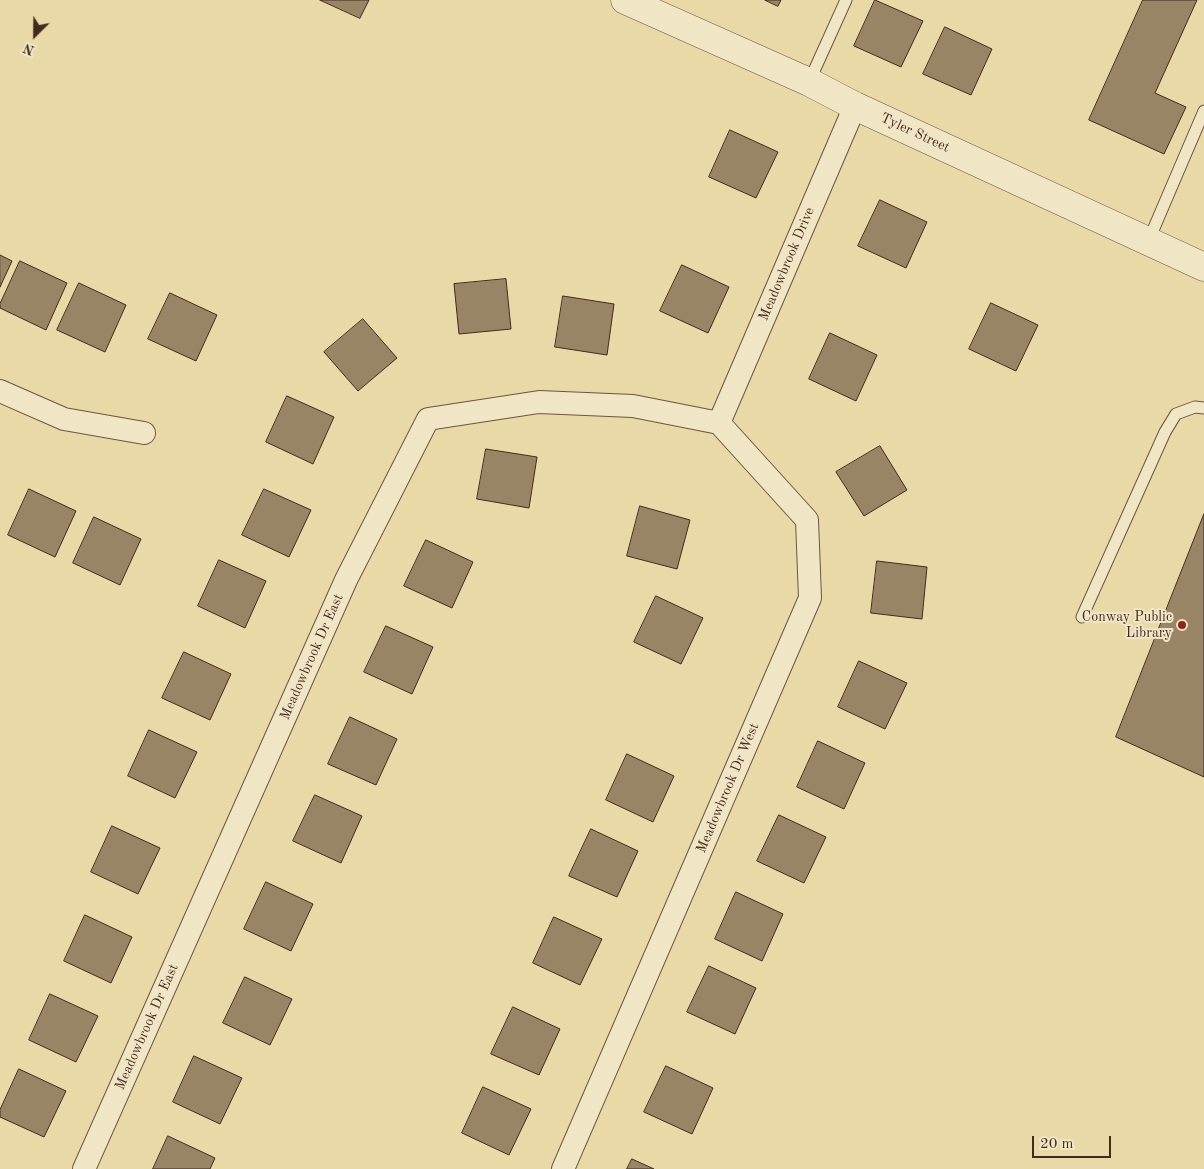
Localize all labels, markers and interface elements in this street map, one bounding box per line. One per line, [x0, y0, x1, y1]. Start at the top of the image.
north arrow [10, 10, 60, 60]
text: N [21, 40, 37, 57]
street label: Tyler Street [878, 110, 952, 156]
street label: Meadowbrook Drive [756, 205, 818, 323]
street label: Meadowbrook Dr East [277, 591, 347, 723]
place label: Conway Public Library [1082, 609, 1172, 642]
marker: Conway Public Library [1176, 619, 1188, 631]
street label: Meadowbrook Dr West [693, 720, 763, 856]
street label: Meadowbrook Dr East [112, 961, 182, 1093]
scale bar [1034, 1126, 1113, 1158]
text: 20 m [1040, 1137, 1074, 1152]

